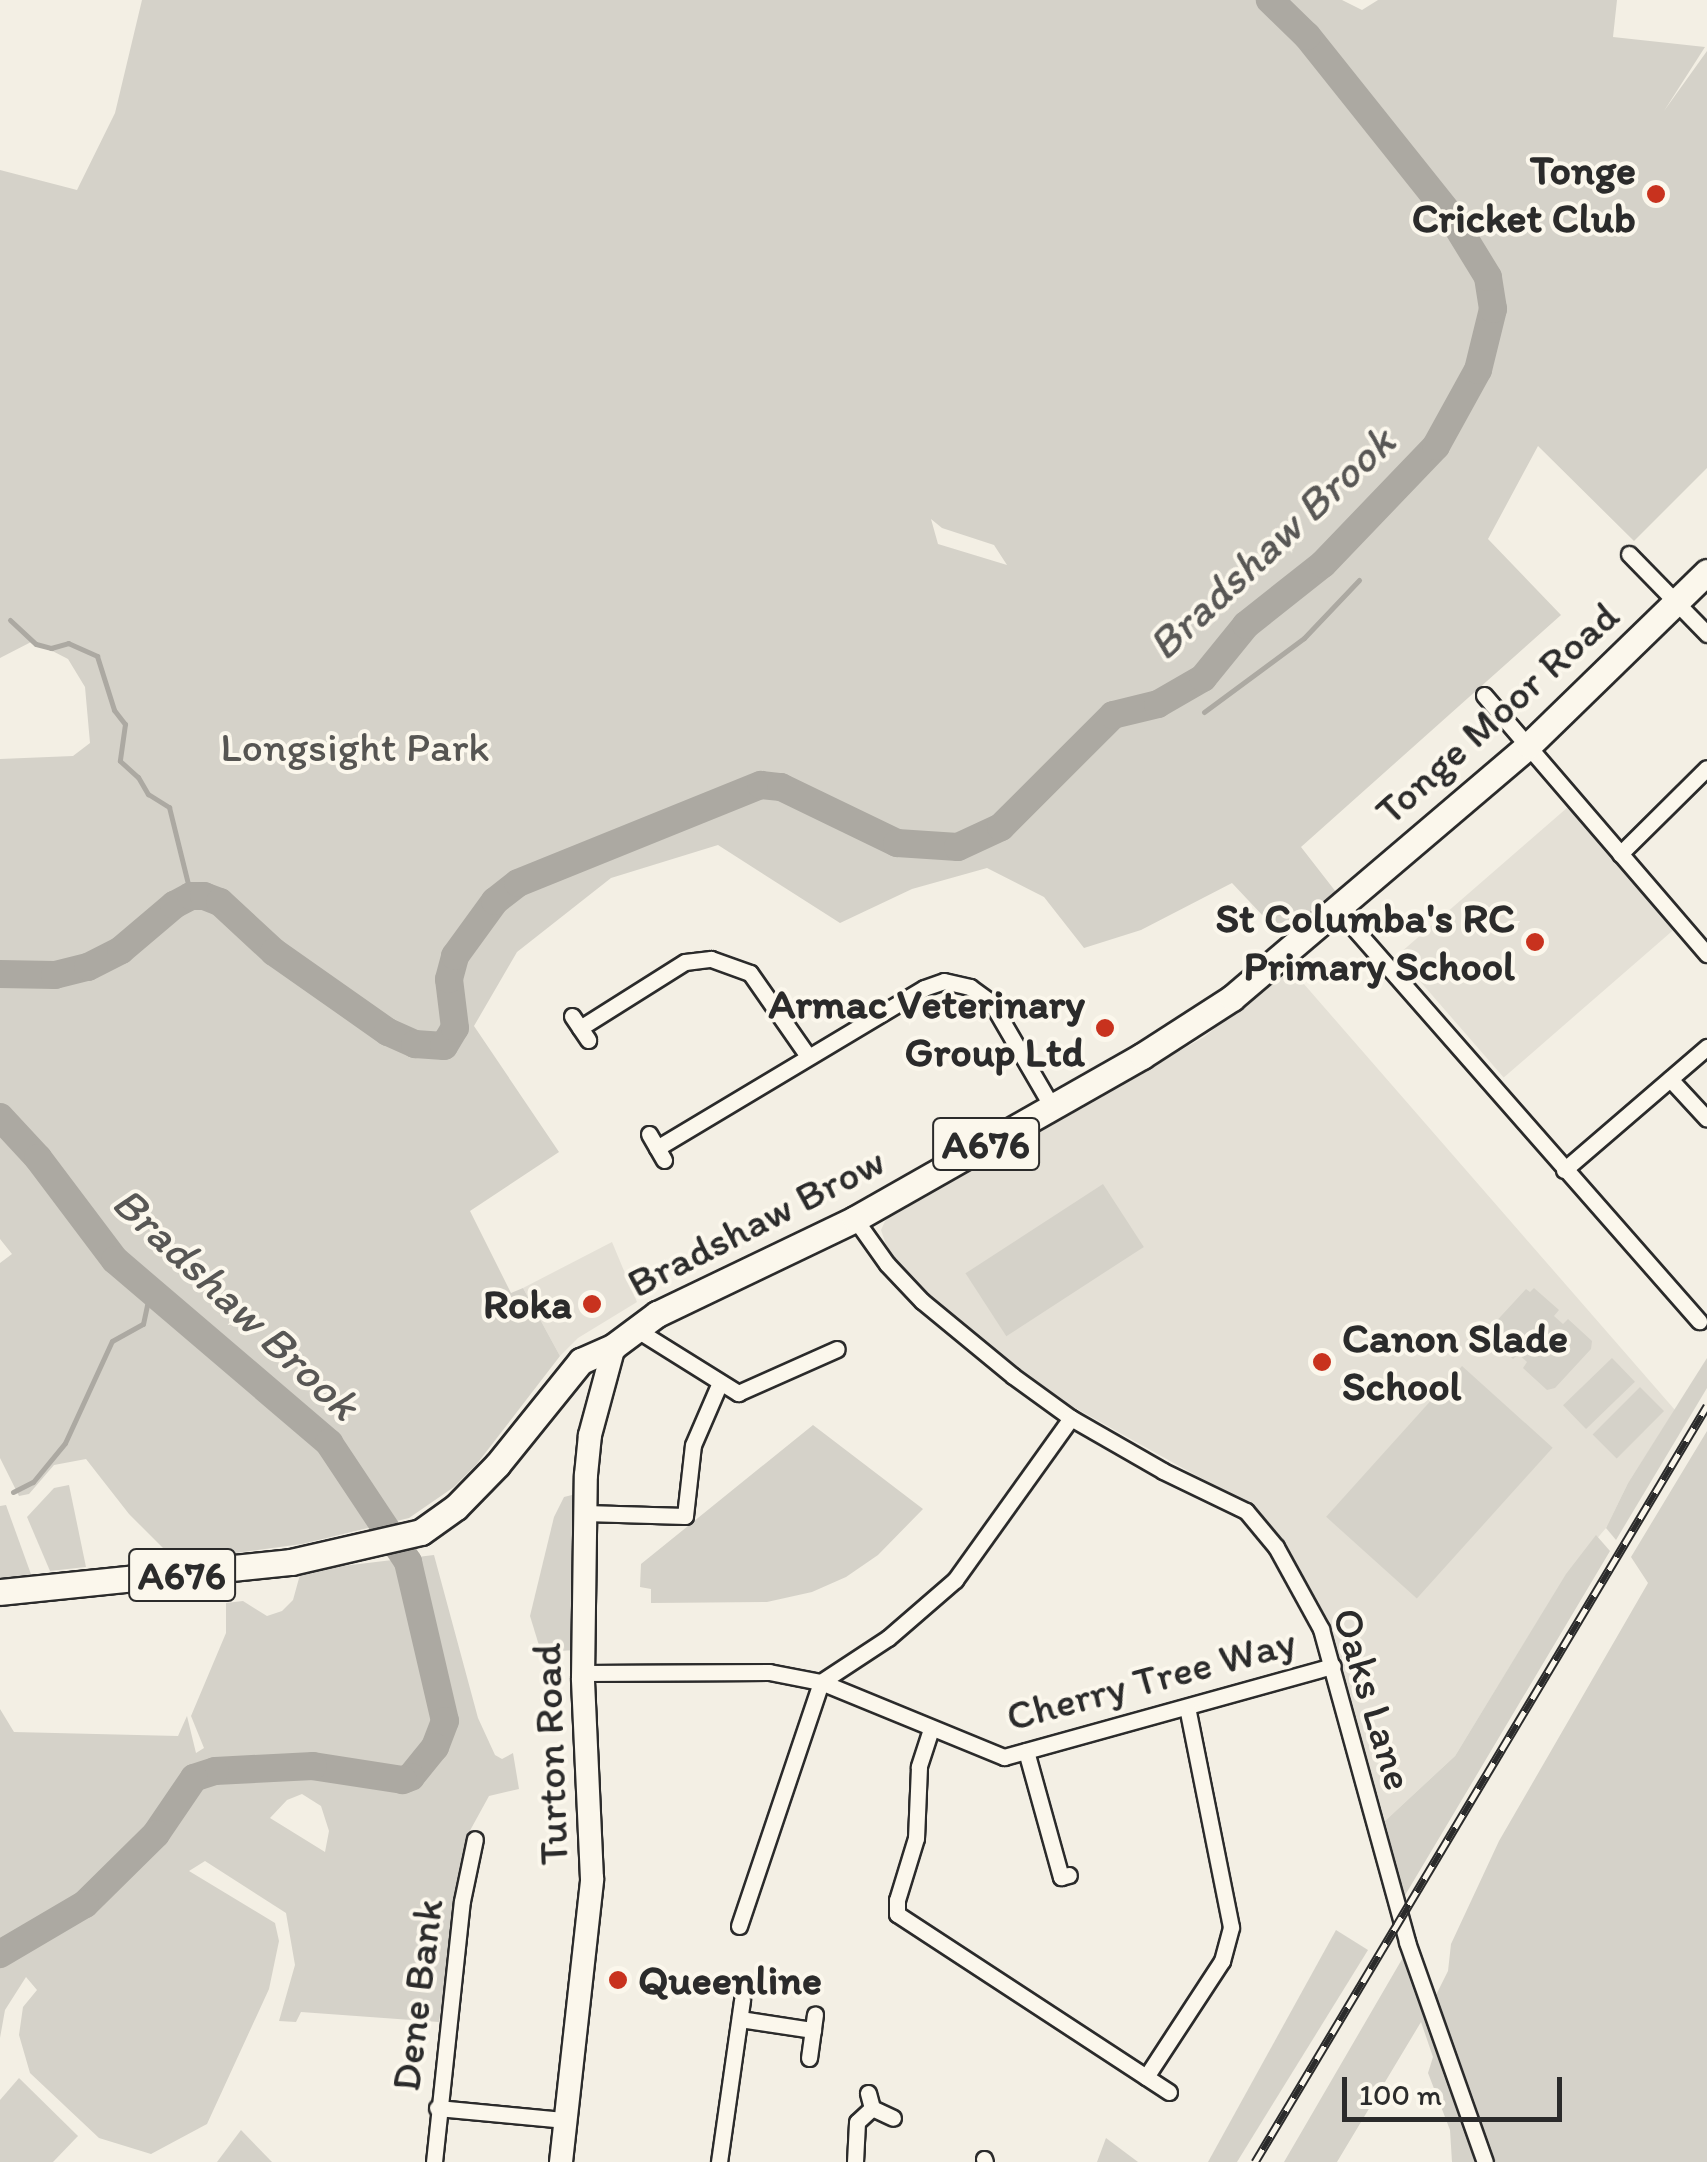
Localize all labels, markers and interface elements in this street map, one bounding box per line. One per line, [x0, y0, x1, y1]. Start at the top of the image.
place label: Tonge Cricket Club [1412, 145, 1636, 244]
marker: Tonge Cricket Club [1645, 183, 1667, 205]
water label: Bradshaw Brook [1136, 415, 1406, 671]
street label: Tonge Moor Road [1366, 591, 1628, 835]
park label: Longsight Park [221, 722, 489, 772]
place label: St Columba's RC Primary School [1217, 893, 1515, 991]
marker: St Columba's RC Primary School [1524, 931, 1546, 953]
place label: Armac Veterinary Group Ltd [769, 979, 1085, 1078]
marker: Armac Veterinary Group Ltd [1094, 1017, 1116, 1039]
road number: A676 [931, 1109, 1041, 1179]
street label: Bradshaw Brow [619, 1135, 893, 1309]
water label: Bradshaw Brook [101, 1175, 371, 1431]
place label: Roka [483, 1279, 572, 1329]
marker: Roka [581, 1293, 603, 1315]
place label: Canon Slade School [1342, 1313, 1568, 1412]
marker: Canon Slade School [1311, 1351, 1333, 1373]
road number: A676 [127, 1540, 237, 1610]
street label: Oaks Lane [1321, 1601, 1425, 1797]
street label: Cherry Tree Way [1003, 1617, 1299, 1741]
street label: Turton Road [521, 1643, 579, 1865]
street label: Dene Bank [380, 1895, 454, 2095]
place label: Queenline [638, 1955, 822, 2005]
marker: Queenline [607, 1969, 629, 1991]
scale bar [1347, 2057, 1567, 2119]
text: 100 m [1359, 2076, 1442, 2113]

